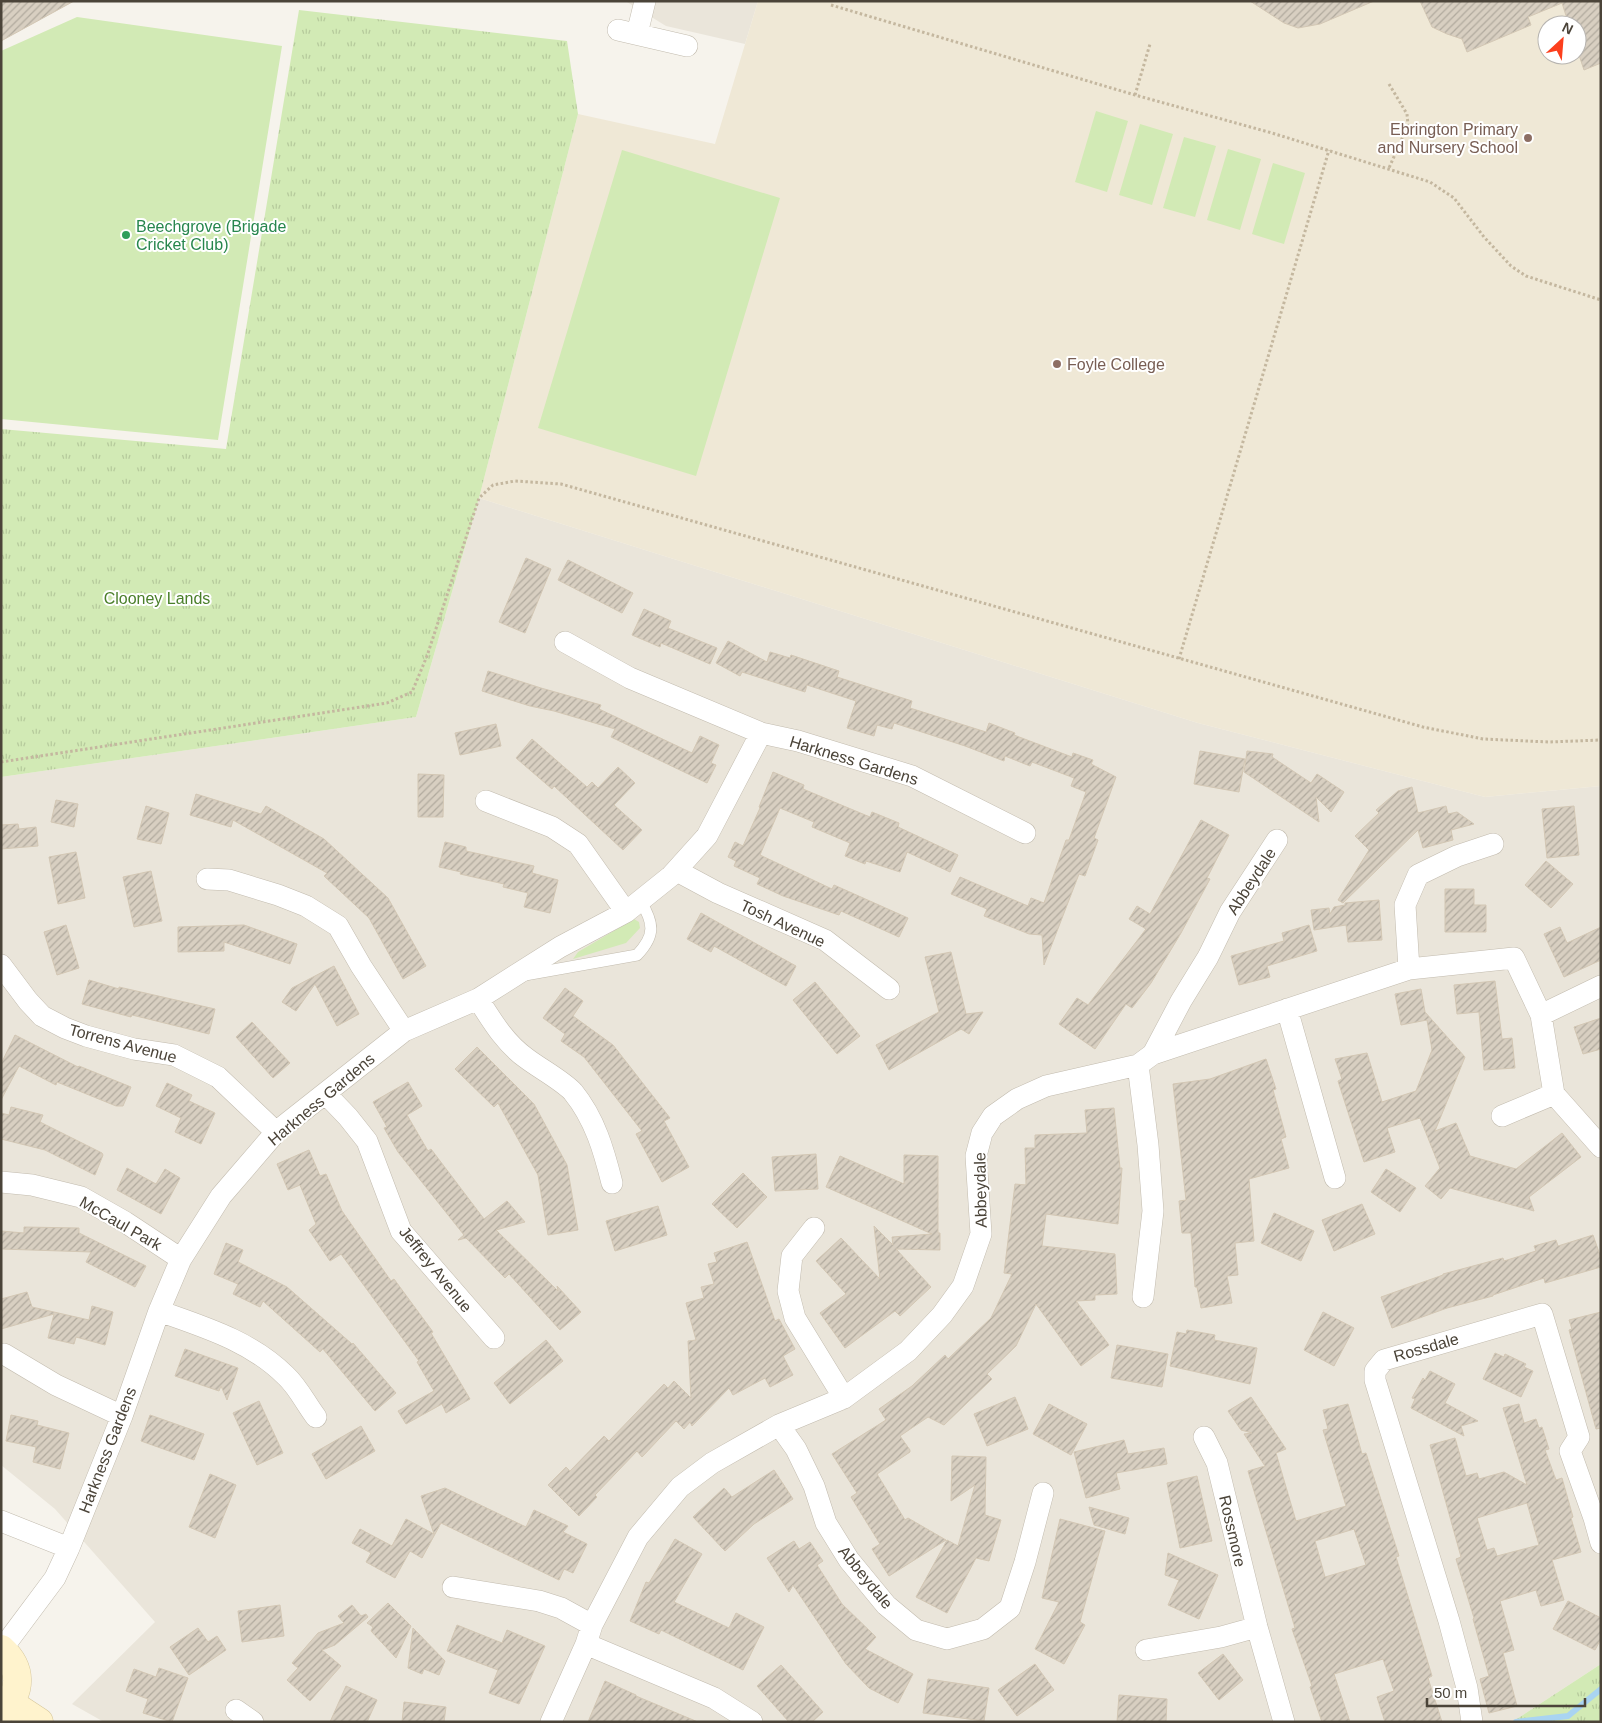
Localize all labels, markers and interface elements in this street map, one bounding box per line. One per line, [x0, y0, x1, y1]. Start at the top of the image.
north arrow [1537, 15, 1587, 65]
text: N [1560, 19, 1576, 38]
place label: Ebrington Primary and Nursery School [1377, 121, 1518, 156]
marker: Ebrington Primary and Nursery School [1522, 132, 1534, 144]
place label: Beechgrove (Brigade Cricket Club) [136, 218, 286, 253]
marker: Beechgrove (Brigade Cricket Club) [120, 229, 132, 241]
place label: Foyle College [1067, 356, 1165, 373]
marker: Foyle College [1051, 358, 1063, 370]
park label: Clooney Lands [104, 590, 210, 607]
street label: Harkness Gardens [788, 733, 920, 788]
street label: Abbeydale [1224, 845, 1279, 918]
street label: Tosh Avenue [738, 896, 828, 950]
street label: Torrens Avenue [67, 1021, 179, 1066]
street label: Harkness Gardens [265, 1050, 378, 1149]
street label: Abbeydale [971, 1152, 990, 1228]
street label: McCaul Park [77, 1193, 166, 1254]
street label: Jeffrey Avenue [396, 1223, 475, 1316]
street label: Rossdale [1392, 1330, 1461, 1365]
street label: Harkness Gardens [76, 1385, 139, 1515]
street label: Rossmore [1216, 1494, 1249, 1569]
street label: Abbeydale [835, 1543, 896, 1612]
scale bar [1427, 1676, 1584, 1708]
text: 50 m [1434, 1684, 1467, 1701]

